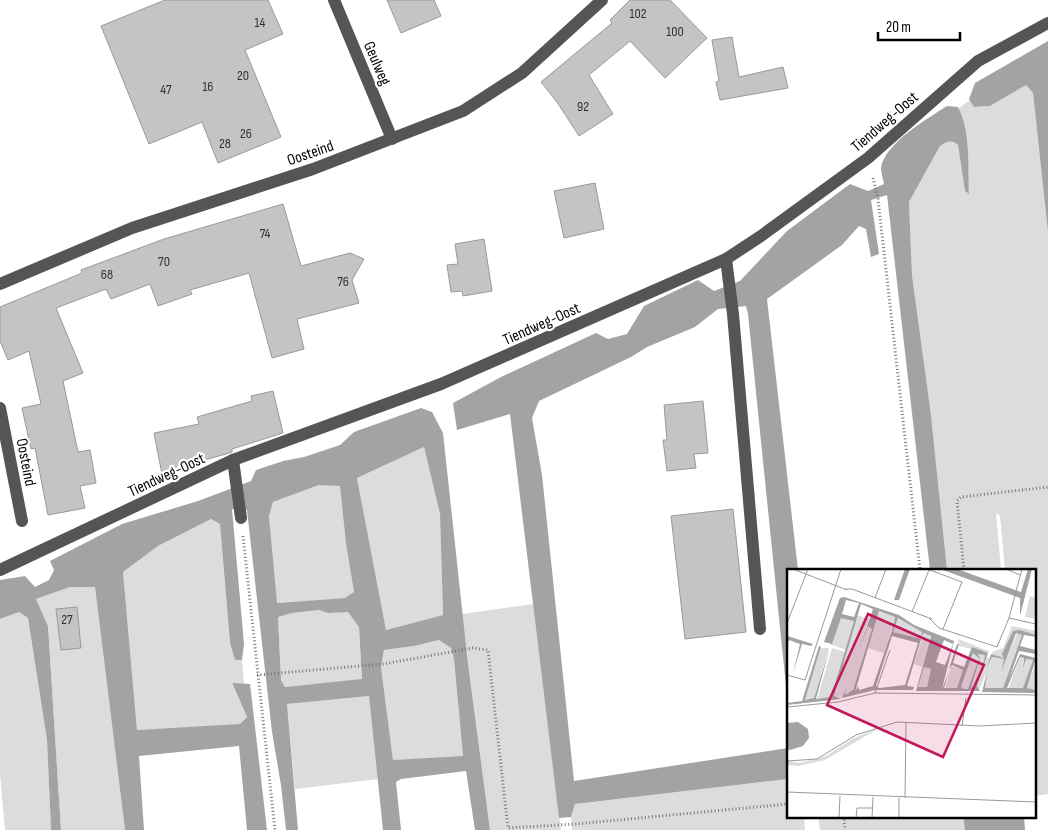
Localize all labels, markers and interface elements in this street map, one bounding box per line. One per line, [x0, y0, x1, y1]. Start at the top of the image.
house number: 102 [630, 5, 647, 22]
scale bar [878, 10, 960, 42]
house number: 14 [255, 14, 266, 31]
text: 20 m [886, 18, 911, 37]
house number: 100 [666, 23, 684, 40]
street label: Geulweg [359, 39, 394, 88]
house number: 20 [237, 67, 249, 84]
house number: 16 [202, 78, 214, 95]
house number: 47 [160, 81, 172, 98]
street label: Tiendweg-Oost [848, 88, 922, 156]
house number: 92 [577, 98, 589, 115]
house number: 26 [240, 125, 252, 142]
house number: 28 [219, 135, 231, 152]
street label: Oosteind [285, 137, 336, 170]
house number: 74 [260, 225, 271, 242]
house number: 70 [158, 253, 170, 270]
house number: 68 [101, 266, 113, 283]
house number: 76 [337, 273, 349, 290]
street label: Tiendweg-Oost [500, 299, 583, 350]
street label: Oosteind [12, 437, 39, 488]
street label: Tiendweg-Oost [125, 449, 208, 501]
inset map [787, 569, 1036, 818]
house number: 27 [61, 611, 73, 628]

